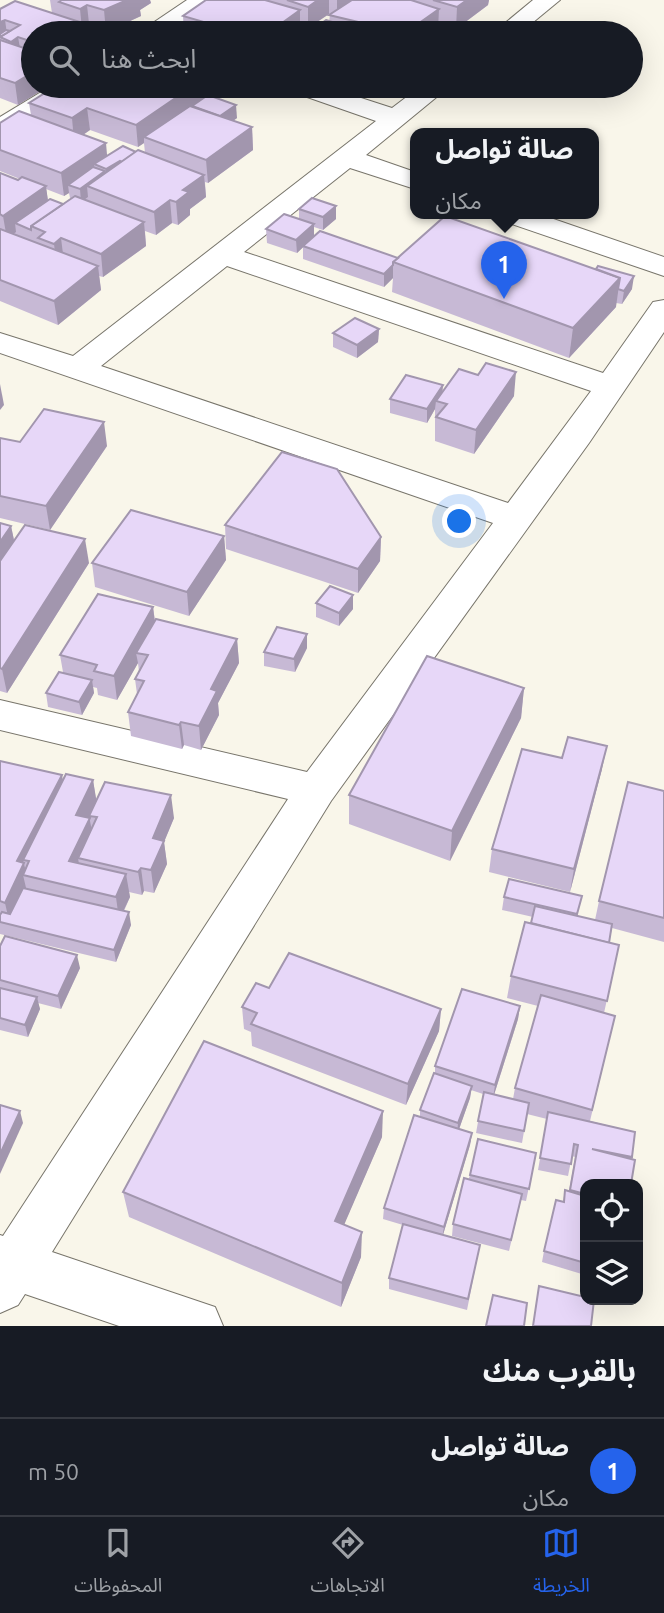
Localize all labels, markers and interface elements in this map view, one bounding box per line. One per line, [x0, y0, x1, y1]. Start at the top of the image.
search box [21, 21, 643, 98]
icon: search [45, 41, 83, 79]
text: ابحث هنا [101, 44, 197, 73]
popup [410, 128, 599, 219]
text: صالة تواصل [436, 134, 573, 163]
text: مكان [436, 188, 482, 213]
pin: 1 [481, 241, 527, 299]
your location [442, 504, 476, 538]
map controls [580, 1179, 643, 1305]
button: locate [580, 1179, 643, 1242]
button: layers [580, 1242, 643, 1305]
text: بالقرب منك [483, 1353, 636, 1387]
text: صالة تواصل [431, 1431, 569, 1460]
text: 50 m [28, 1459, 79, 1484]
text: 1 [607, 1459, 620, 1484]
text: مكان [523, 1485, 569, 1510]
tab: المحفوظات [74, 1524, 162, 1606]
tab: الاتجاهات [311, 1524, 385, 1606]
tab: الخريطة [533, 1524, 590, 1606]

